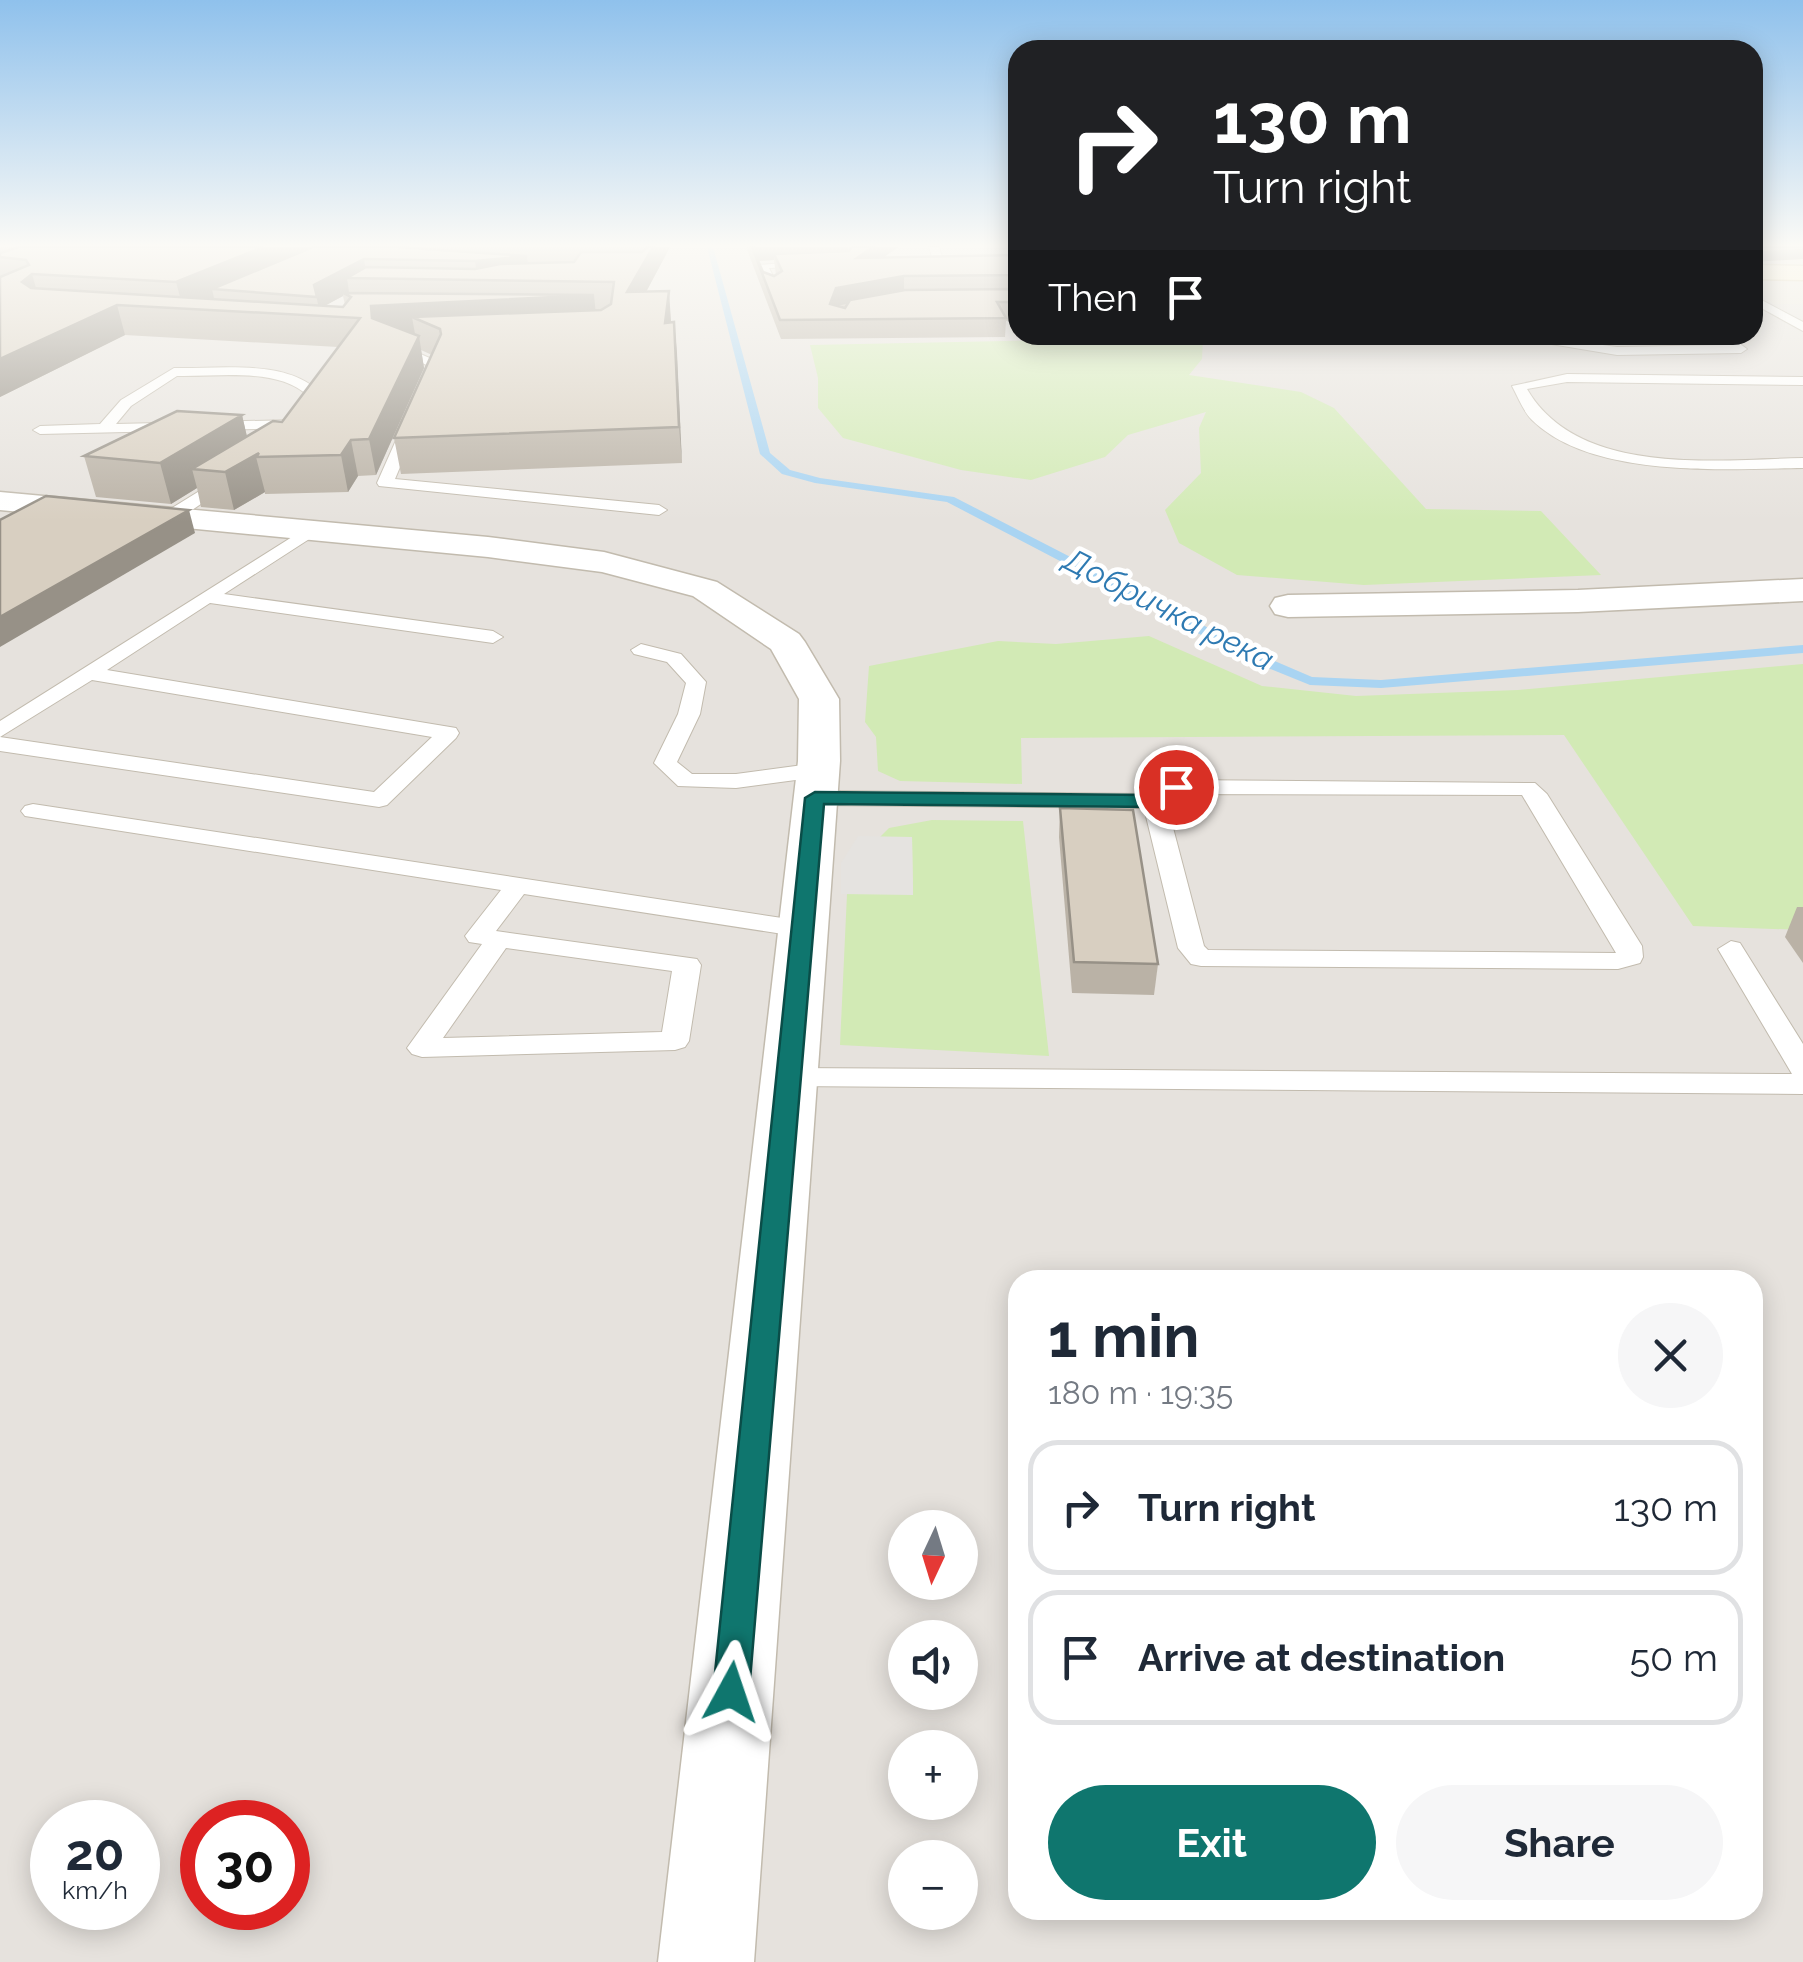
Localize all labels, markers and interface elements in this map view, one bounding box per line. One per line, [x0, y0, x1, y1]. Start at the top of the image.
text: 130 m [1213, 77, 1412, 159]
icon: right [1048, 80, 1178, 210]
text: Turn right [1213, 161, 1411, 214]
icon: arrive [1158, 270, 1213, 325]
text: Then [1048, 275, 1138, 320]
water label: Добричка река [1056, 539, 1280, 678]
pin [1134, 745, 1219, 830]
icon: arrive [1149, 760, 1204, 815]
text: 1 min [1048, 1301, 1199, 1371]
button: close [1618, 1303, 1723, 1408]
text: 180 m · 19:35 [1048, 1374, 1233, 1411]
icon: right [1053, 1480, 1108, 1535]
text: Turn right [1138, 1485, 1315, 1530]
text: 130 m [1614, 1485, 1718, 1530]
north arrow [888, 1510, 978, 1600]
map controls [888, 1510, 978, 1930]
button: sound [888, 1620, 978, 1710]
icon: arrive [1053, 1630, 1108, 1685]
text: Arrive at destination [1138, 1635, 1505, 1680]
text: 50 m [1629, 1635, 1718, 1680]
position arrow [679, 1640, 783, 1744]
button: + [888, 1730, 978, 1820]
button: Exit [1048, 1785, 1376, 1900]
button: Share [1396, 1785, 1723, 1900]
speed limit sign: 30 [180, 1800, 310, 1930]
text: 20 [66, 1823, 124, 1882]
button: − [888, 1840, 978, 1930]
text: km/h [62, 1875, 128, 1905]

